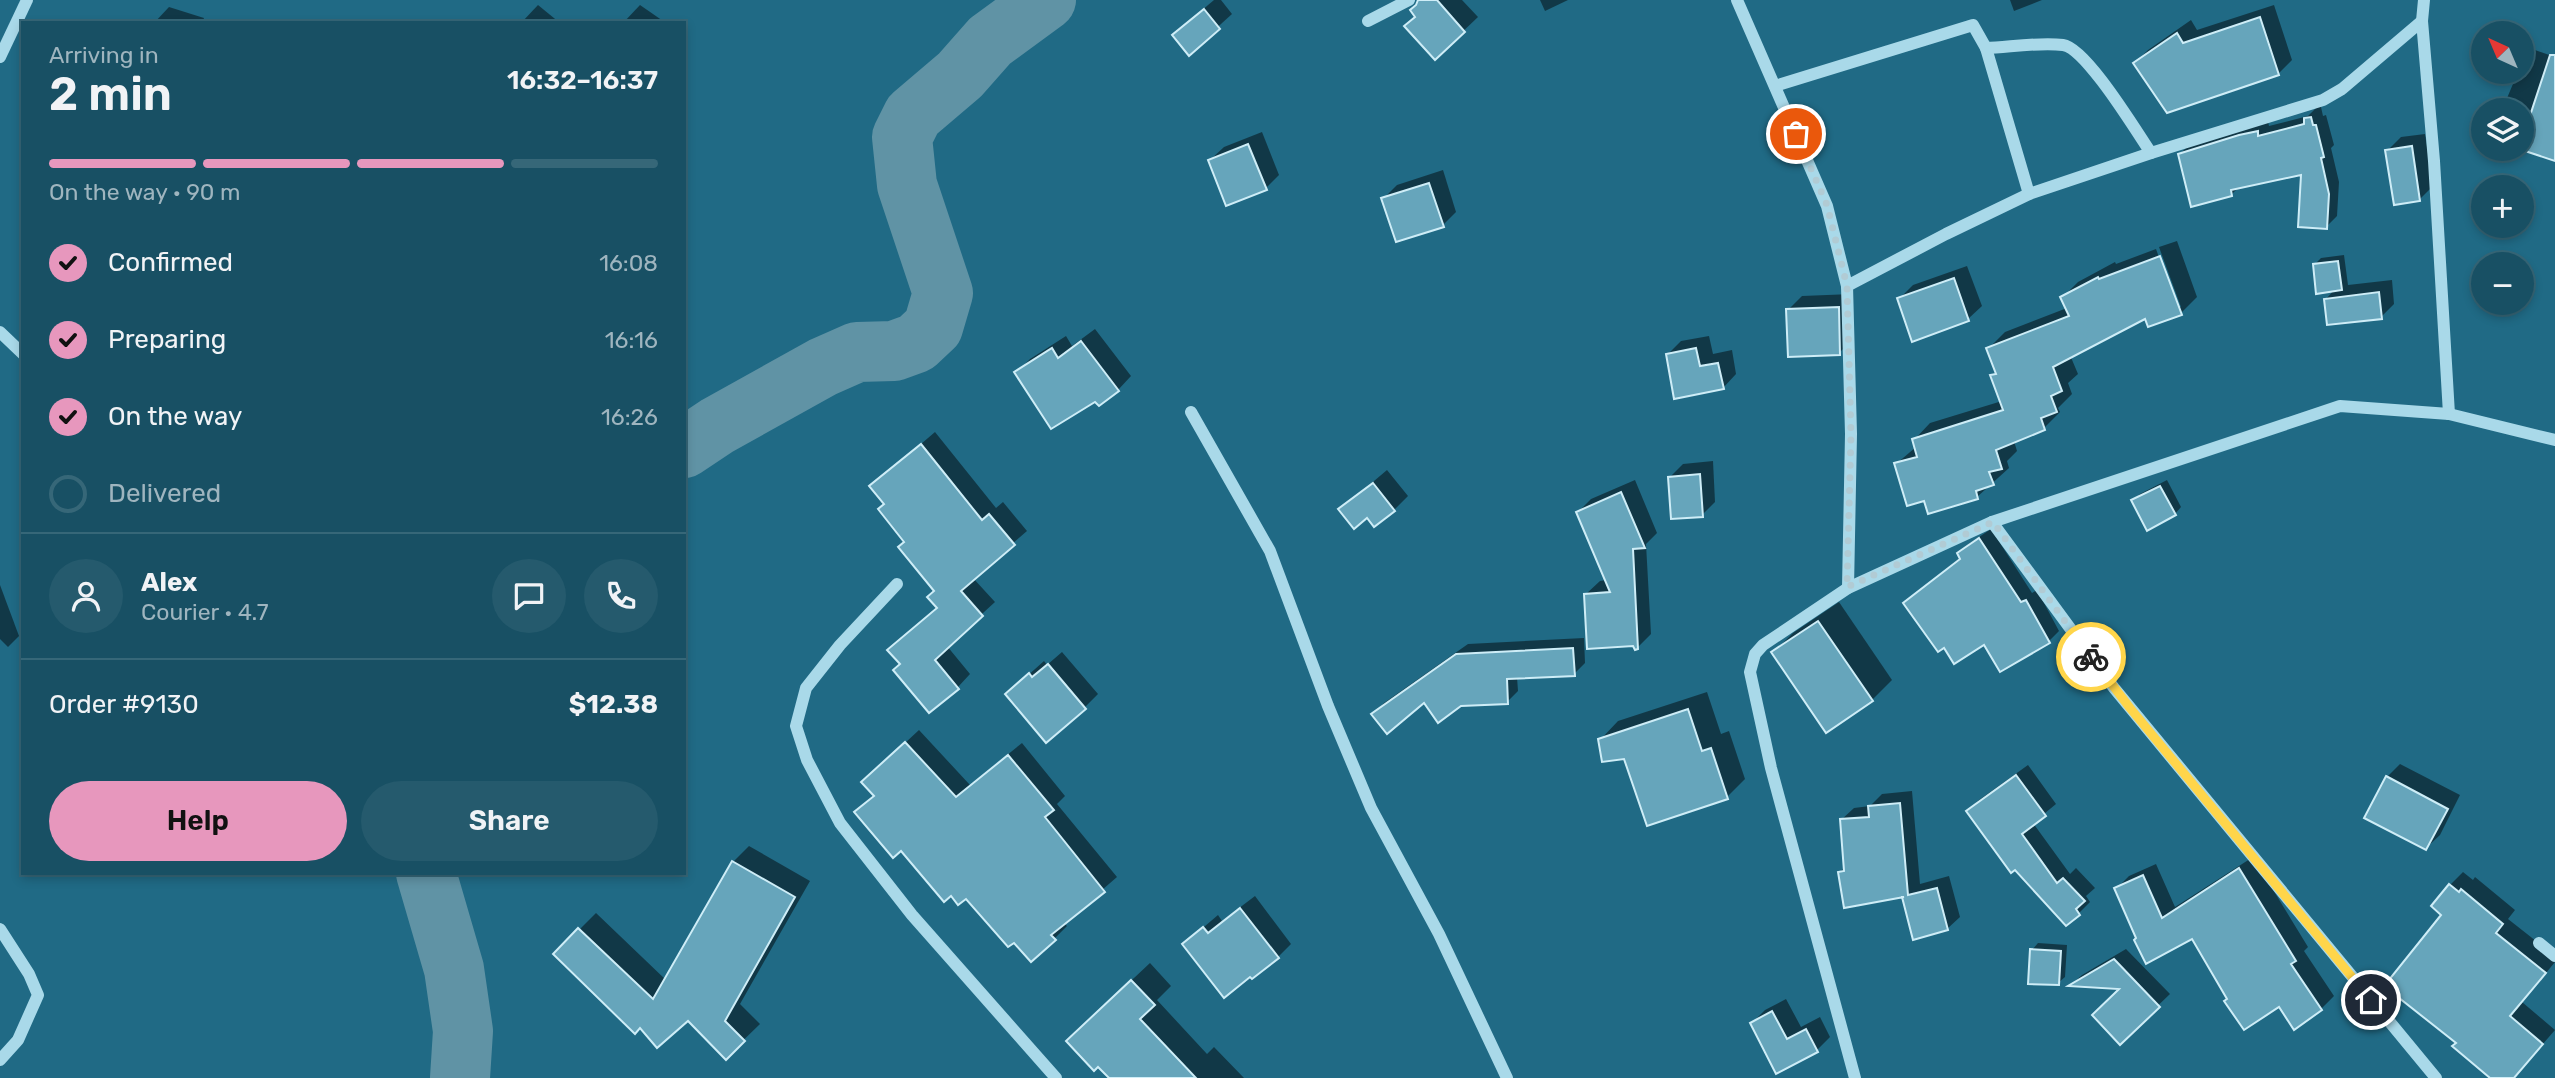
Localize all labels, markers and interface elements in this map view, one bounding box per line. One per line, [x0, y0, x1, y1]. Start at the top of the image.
north arrow [2471, 21, 2534, 84]
map controls [2471, 21, 2534, 315]
text: Arriving in [49, 41, 159, 69]
text: 16:32–16:37 [507, 65, 658, 96]
text: 2 min [49, 67, 172, 122]
button: layers [2471, 98, 2534, 161]
pin [1766, 104, 1826, 164]
icon: bag [1777, 115, 1815, 153]
button: + [2471, 175, 2534, 238]
text: On the way · 90 m [49, 178, 240, 206]
icon: check [49, 244, 87, 282]
text: Confirmed [108, 247, 233, 278]
text: 16:08 [599, 249, 658, 277]
button: − [2471, 252, 2534, 315]
icon: check [49, 321, 87, 359]
text: Preparing [108, 324, 226, 355]
text: 16:16 [605, 326, 658, 354]
icon: check [49, 398, 87, 436]
text: On the way [108, 401, 242, 432]
text: 16:26 [601, 403, 658, 431]
text: Delivered [108, 478, 221, 509]
button: person [49, 559, 123, 633]
button: chat [492, 559, 566, 633]
button: phone [584, 559, 658, 633]
text: Alex [141, 567, 197, 598]
text: Courier · 4.7 [141, 598, 268, 626]
courier [2056, 622, 2126, 692]
icon: bike [2072, 638, 2110, 676]
text: Order #9130 [49, 689, 199, 720]
text: $12.38 [569, 689, 658, 720]
button: Help [49, 781, 347, 861]
button: Share [361, 781, 658, 861]
pin [2341, 970, 2401, 1030]
icon: home [2352, 981, 2390, 1019]

